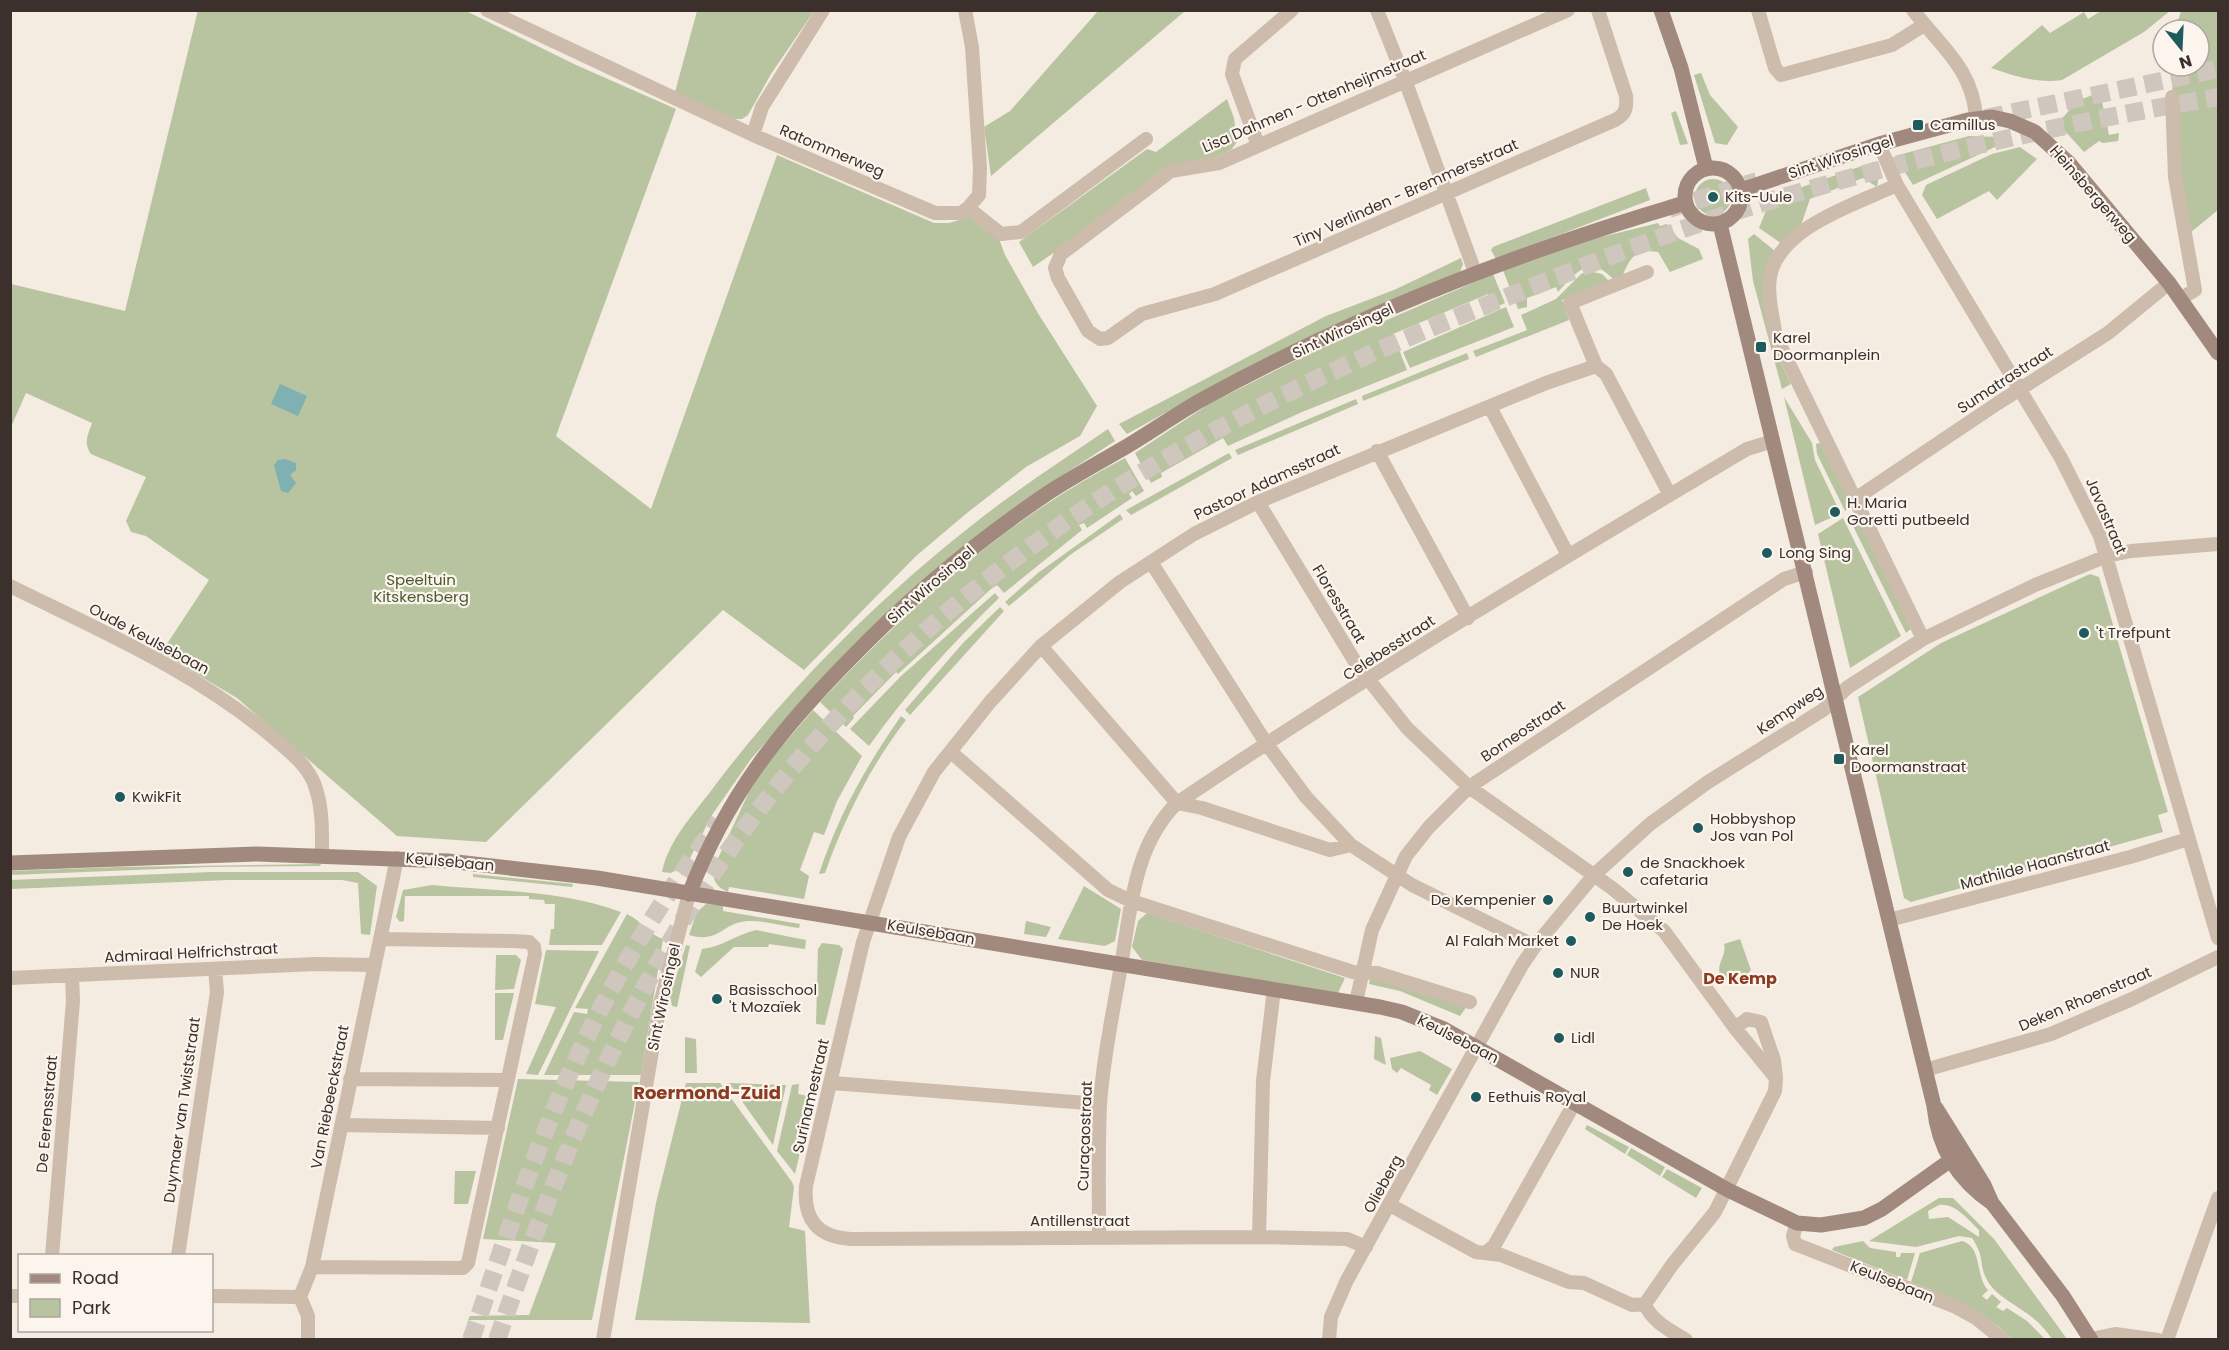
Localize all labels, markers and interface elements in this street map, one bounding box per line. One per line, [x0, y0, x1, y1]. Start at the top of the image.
north arrow [2151, 18, 2211, 78]
street label: Lisa Dahmen - Ottenheijmstraat [1199, 44, 1429, 157]
text: N [2176, 49, 2195, 75]
place label: Camillus [1930, 114, 1996, 135]
marker: Camillus [1911, 118, 1925, 132]
street label: Ratommerweg [777, 119, 888, 182]
street label: Sint Wirosingel [1786, 130, 1896, 183]
street label: Tiny Verlinden - Bremmersstraat [1290, 133, 1521, 252]
street label: Heinsbergerweg [2045, 141, 2142, 247]
place label: Kits-Uule [1725, 186, 1792, 207]
marker: Kits-Uule [1706, 190, 1720, 204]
street label: Sint Wirosingel [1289, 298, 1397, 363]
place label: Karel Doormanplein [1773, 327, 1880, 365]
marker: Karel Doormanplein [1754, 340, 1768, 354]
street label: Sumatrastraat [1953, 341, 2057, 418]
street label: Pastoor Adamsstraat [1190, 438, 1343, 525]
street label: Javastraat [2081, 474, 2132, 557]
place label: H. Maria Goretti putbeeld [1847, 492, 1970, 530]
marker: H. Maria Goretti putbeeld [1828, 505, 1842, 519]
street label: Sint Wirosingel [883, 541, 979, 628]
place label: Long Sing [1779, 542, 1851, 563]
marker: Long Sing [1760, 546, 1774, 560]
street label: Floresstraat [1308, 561, 1371, 647]
park label: Speeltuin Kitskensberg [373, 569, 469, 607]
street label: Oude Keulsebaan [85, 598, 213, 679]
street label: Celebesstraat [1339, 610, 1439, 685]
place label: 't Trefpunt [2096, 622, 2171, 643]
marker: 't Trefpunt [2077, 626, 2091, 640]
street label: Kempweg [1753, 680, 1827, 739]
street label: Borneostraat [1476, 695, 1569, 767]
place label: Karel Doormanstraat [1851, 739, 1966, 777]
marker: Karel Doormanstraat [1832, 752, 1846, 766]
place label: KwikFit [132, 786, 181, 807]
marker: KwikFit [113, 790, 127, 804]
place label: Hobbyshop Jos van Pol [1710, 808, 1796, 846]
marker: Hobbyshop Jos van Pol [1691, 821, 1705, 835]
street label: Mathilde Haanstraat [1958, 834, 2112, 895]
street label: Keulsebaan [405, 847, 495, 876]
place label: de Snackhoek cafetaria [1640, 852, 1745, 890]
marker: de Snackhoek cafetaria [1621, 865, 1635, 879]
place label: De Kempenier [1431, 889, 1536, 910]
marker: De Kempenier [1541, 893, 1555, 907]
place label: Buurtwinkel De Hoek [1602, 897, 1688, 935]
marker: Buurtwinkel De Hoek [1583, 910, 1597, 924]
street label: Keulsebaan [886, 913, 977, 950]
place label: Al Falah Market [1445, 930, 1559, 951]
marker: Al Falah Market [1564, 934, 1578, 948]
street label: Admiraal Helfrichstraat [104, 937, 278, 968]
street label: Sint Wirosingel [642, 941, 685, 1053]
street label: Deken Rhoenstraat [2015, 961, 2154, 1036]
place label: NUR [1570, 962, 1600, 983]
marker: NUR [1551, 966, 1565, 980]
district label: De Kemp [1703, 967, 1777, 990]
place label: Basisschool 't Mozaïek [729, 979, 817, 1017]
marker: Basisschool 't Mozaïek [710, 992, 724, 1006]
street label: Keulsebaan [1414, 1009, 1503, 1068]
street label: Duymaer van Twiststraat [158, 1016, 205, 1204]
street label: Van Riebeeckstraat [305, 1023, 354, 1171]
place label: Lidl [1571, 1027, 1595, 1048]
marker: Lidl [1552, 1031, 1566, 1045]
street label: Surinamestraat [787, 1037, 834, 1155]
street label: De Eerensstraat [31, 1054, 62, 1174]
district label: Roermond-Zuid [633, 1080, 781, 1105]
street label: Curaçaostraat [1072, 1080, 1097, 1192]
place label: Eethuis Royal [1488, 1086, 1586, 1107]
marker: Eethuis Royal [1469, 1090, 1483, 1104]
street label: Olieberg [1358, 1151, 1407, 1217]
street label: Antillenstraat [1030, 1210, 1130, 1231]
legend [18, 1254, 213, 1332]
street label: Keulsebaan [1847, 1255, 1937, 1308]
text: Road [72, 1265, 119, 1290]
text: Park [72, 1295, 111, 1320]

